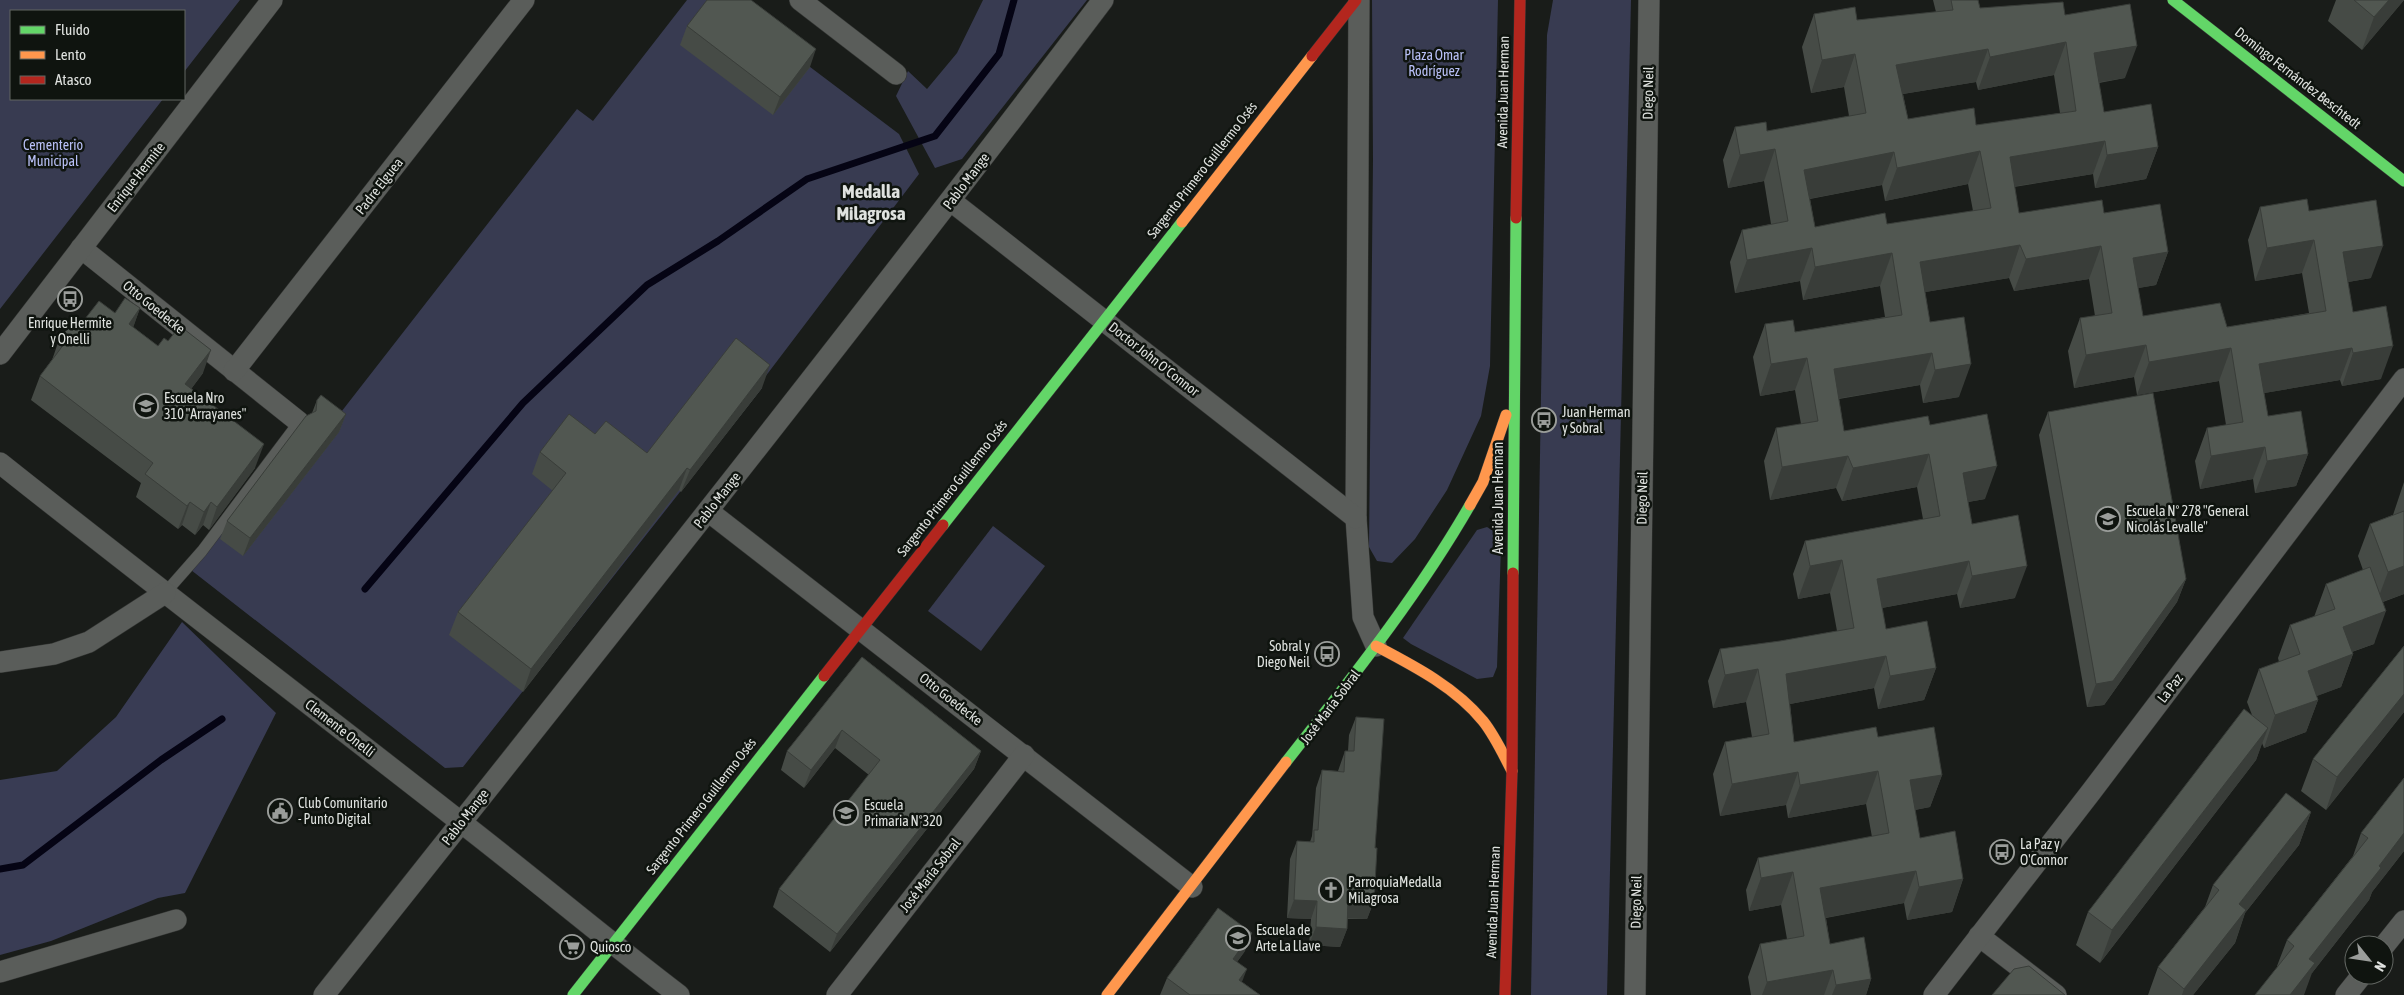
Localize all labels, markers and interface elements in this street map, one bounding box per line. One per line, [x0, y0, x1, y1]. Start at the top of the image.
legend [10, 10, 185, 100]
text: Fluido [55, 21, 90, 38]
street label: Domingo Fernández Beschtedt [2232, 24, 2364, 132]
street label: Avenida Juan Herman [1494, 36, 1512, 148]
text: Lento [55, 46, 86, 63]
park label: Plaza Omar Rodríguez [1404, 47, 1465, 79]
street label: Diego Neil [1640, 66, 1656, 120]
text: Atasco [55, 71, 92, 88]
street label: Sargento Primero Guillermo Osés [1144, 99, 1260, 241]
park label: Cementerio Municipal [23, 137, 83, 169]
street label: Enrique Hermite [104, 139, 168, 215]
street label: Pablo Mange [940, 150, 992, 212]
street label: Padre Elguea [352, 155, 406, 217]
district label: Medalla Milagrosa [836, 180, 906, 224]
street label: Otto Goedecke [120, 277, 188, 337]
bus stop icon: Enrique Hermite y Onelli [57, 286, 83, 312]
place label: Enrique Hermite y Onelli [28, 315, 112, 347]
street label: Doctor John O'Connor [1106, 319, 1203, 400]
place label: Escuela Nro 310 "Arrayanes" [164, 390, 247, 422]
school or university icon: Escuela Nro 310 "Arrayanes" [133, 393, 159, 419]
place label: Juan Herman y Sobral [1562, 404, 1630, 436]
bus stop icon: Juan Herman y Sobral [1531, 407, 1557, 433]
street label: Sargento Primero Guillermo Osés [894, 417, 1010, 559]
street label: Avenida Juan Herman [1490, 442, 1506, 554]
street label: Pablo Mange [690, 469, 744, 531]
street label: Diego Neil [1634, 471, 1650, 525]
place label: Escuela N° 278 "General Nicolás Levalle" [2126, 503, 2249, 535]
school or university icon: Escuela N° 278 "General Nicolás Levalle" [2095, 506, 2121, 532]
place label: Sobral y Diego Neil [1257, 638, 1310, 670]
bus stop icon: Sobral y Diego Neil [1314, 641, 1340, 667]
street label: José María Sobral [1297, 666, 1363, 747]
street label: Otto Goedecke [916, 670, 986, 728]
street label: La Paz [2154, 670, 2186, 706]
street label: Clemente Onelli [302, 696, 378, 760]
street label: Sargento Primero Guillermo Osés [643, 735, 759, 877]
street label: Pablo Mange [438, 786, 492, 848]
place label: Club Comunitario - Punto Digital [298, 795, 388, 827]
place label: Escuela Primaria N°320 [864, 797, 943, 829]
public building icon: Club Comunitario - Punto Digital [267, 798, 293, 824]
school or university icon: Escuela Primaria N°320 [833, 800, 859, 826]
street label: José María Sobral [896, 835, 964, 915]
place label: La Paz y O'Connor [2020, 836, 2069, 868]
bus stop icon: La Paz y O'Connor [1989, 839, 2015, 865]
street label: Avenida Juan Herman [1483, 846, 1503, 958]
place label: ParroquiaMedalla Milagrosa [1348, 874, 1442, 906]
street label: Diego Neil [1628, 875, 1644, 929]
church icon: ParroquiaMedalla Milagrosa [1318, 877, 1344, 903]
place label: Escuela de Arte La Llave [1256, 922, 1320, 954]
school or university icon: Escuela de Arte La Llave [1225, 925, 1251, 951]
supermarket icon: Quiosco [559, 934, 585, 960]
north arrow [2344, 935, 2394, 985]
place label: Quiosco [590, 939, 631, 955]
text: N [2371, 959, 2389, 974]

